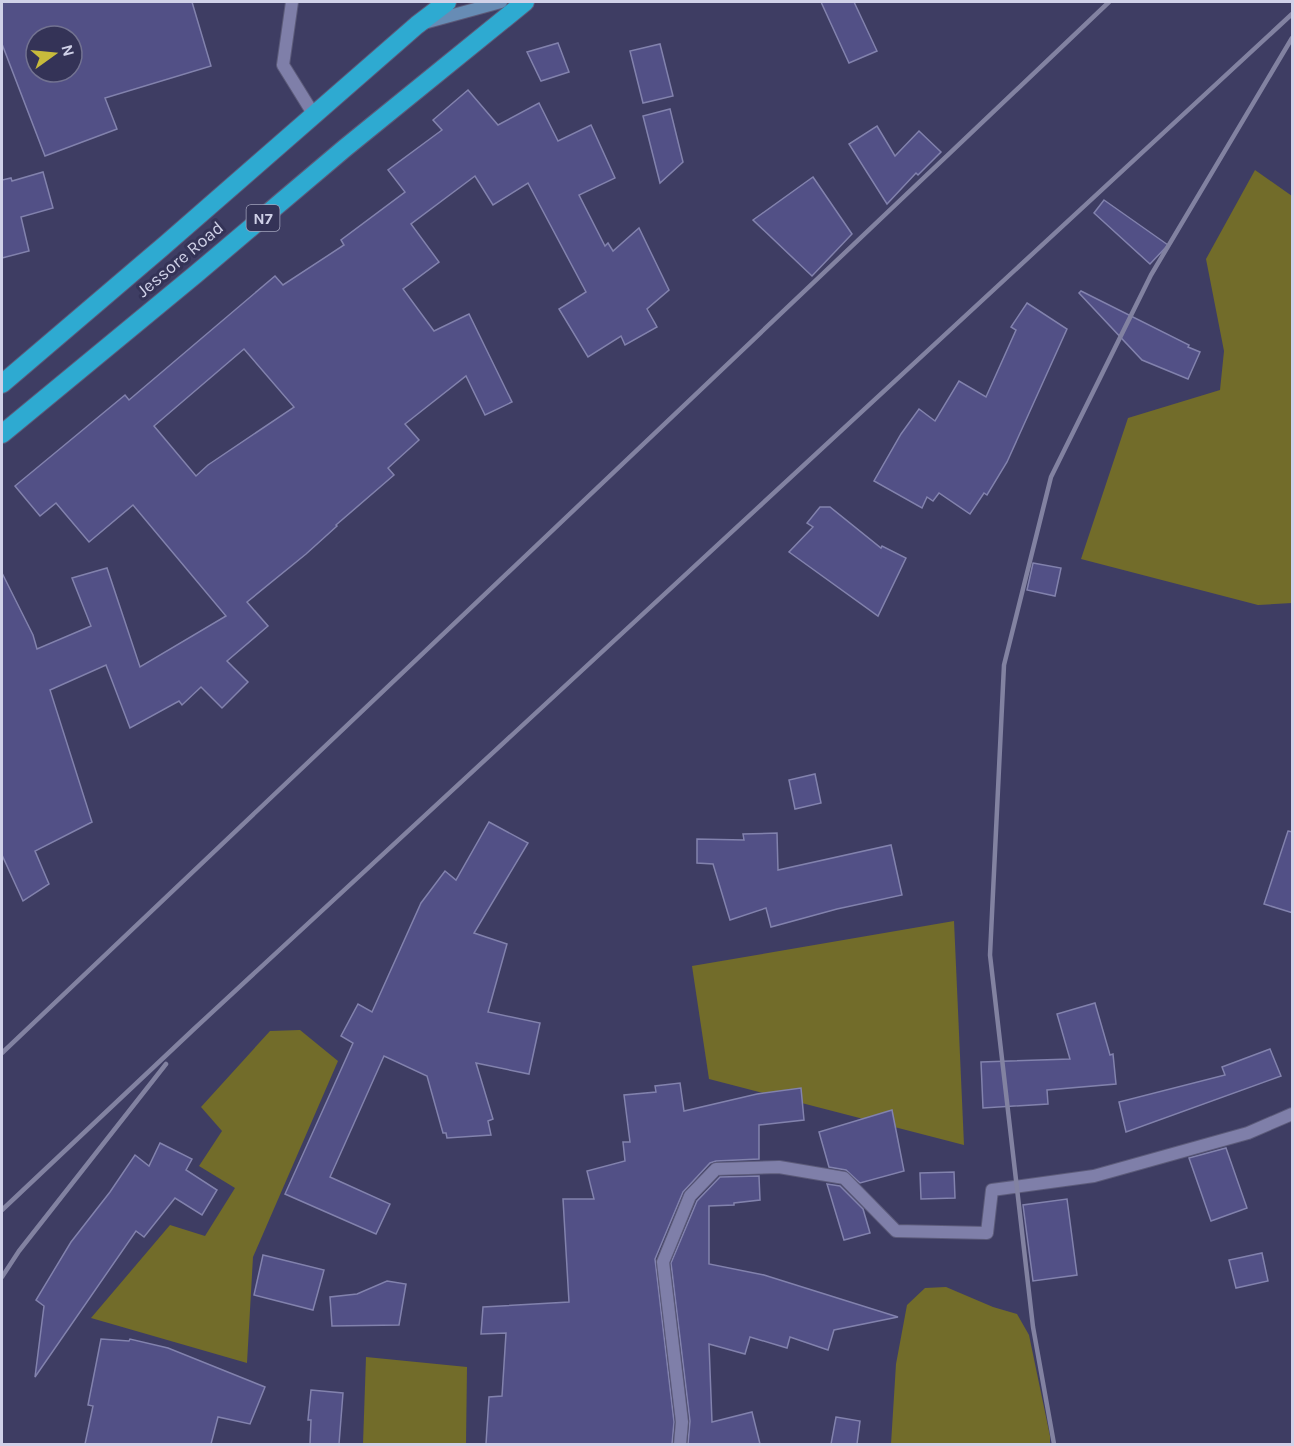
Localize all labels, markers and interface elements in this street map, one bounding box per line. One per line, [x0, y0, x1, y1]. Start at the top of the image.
north arrow [24, 24, 84, 84]
text: N [57, 42, 79, 58]
road number: N7 [246, 205, 280, 231]
street label: Jessore Road [132, 216, 228, 302]

